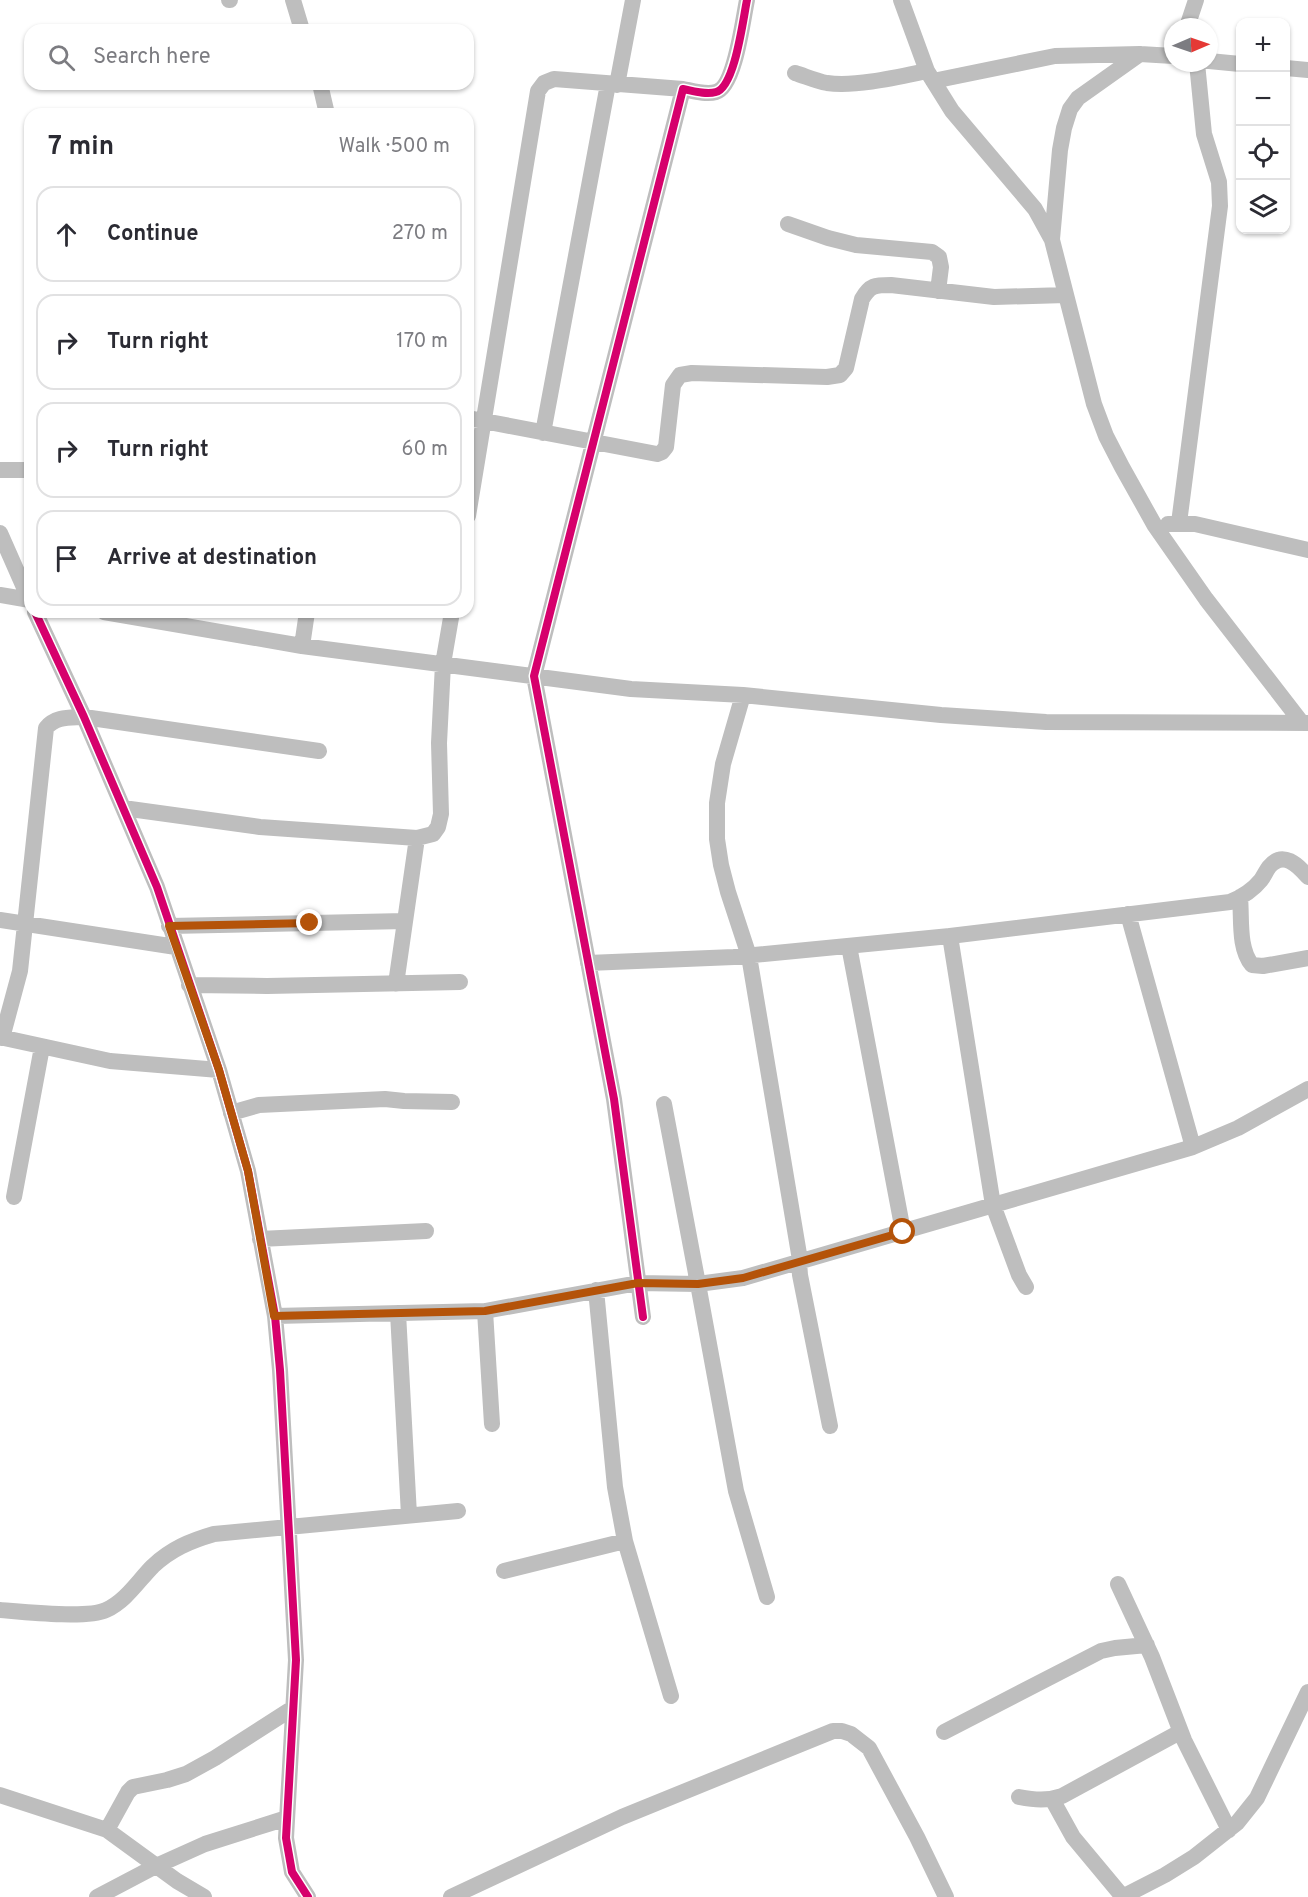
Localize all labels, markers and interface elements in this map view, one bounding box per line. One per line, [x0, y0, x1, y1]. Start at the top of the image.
north arrow [1164, 18, 1218, 72]
map controls [1236, 18, 1290, 234]
button: + [1236, 18, 1290, 72]
search box [24, 24, 474, 90]
icon: search [45, 41, 78, 74]
text: Search here [93, 44, 211, 71]
button: − [1236, 72, 1290, 126]
button: locate [1236, 126, 1290, 180]
text: 7 min [48, 131, 114, 164]
text: Walk · 500 m [338, 134, 450, 160]
button: layers [1236, 180, 1290, 234]
icon: ahead [50, 218, 83, 251]
text: Continue [107, 221, 198, 248]
text: 270 m [392, 221, 448, 247]
icon: right [50, 326, 83, 359]
text: Turn right [107, 329, 209, 356]
text: 170 m [396, 329, 448, 355]
icon: right [50, 434, 83, 467]
text: Turn right [107, 437, 209, 464]
text: 60 m [402, 437, 448, 463]
icon: arrive [50, 542, 83, 575]
text: Arrive at destination [107, 545, 317, 572]
route end [296, 909, 322, 935]
route start [889, 1218, 915, 1244]

